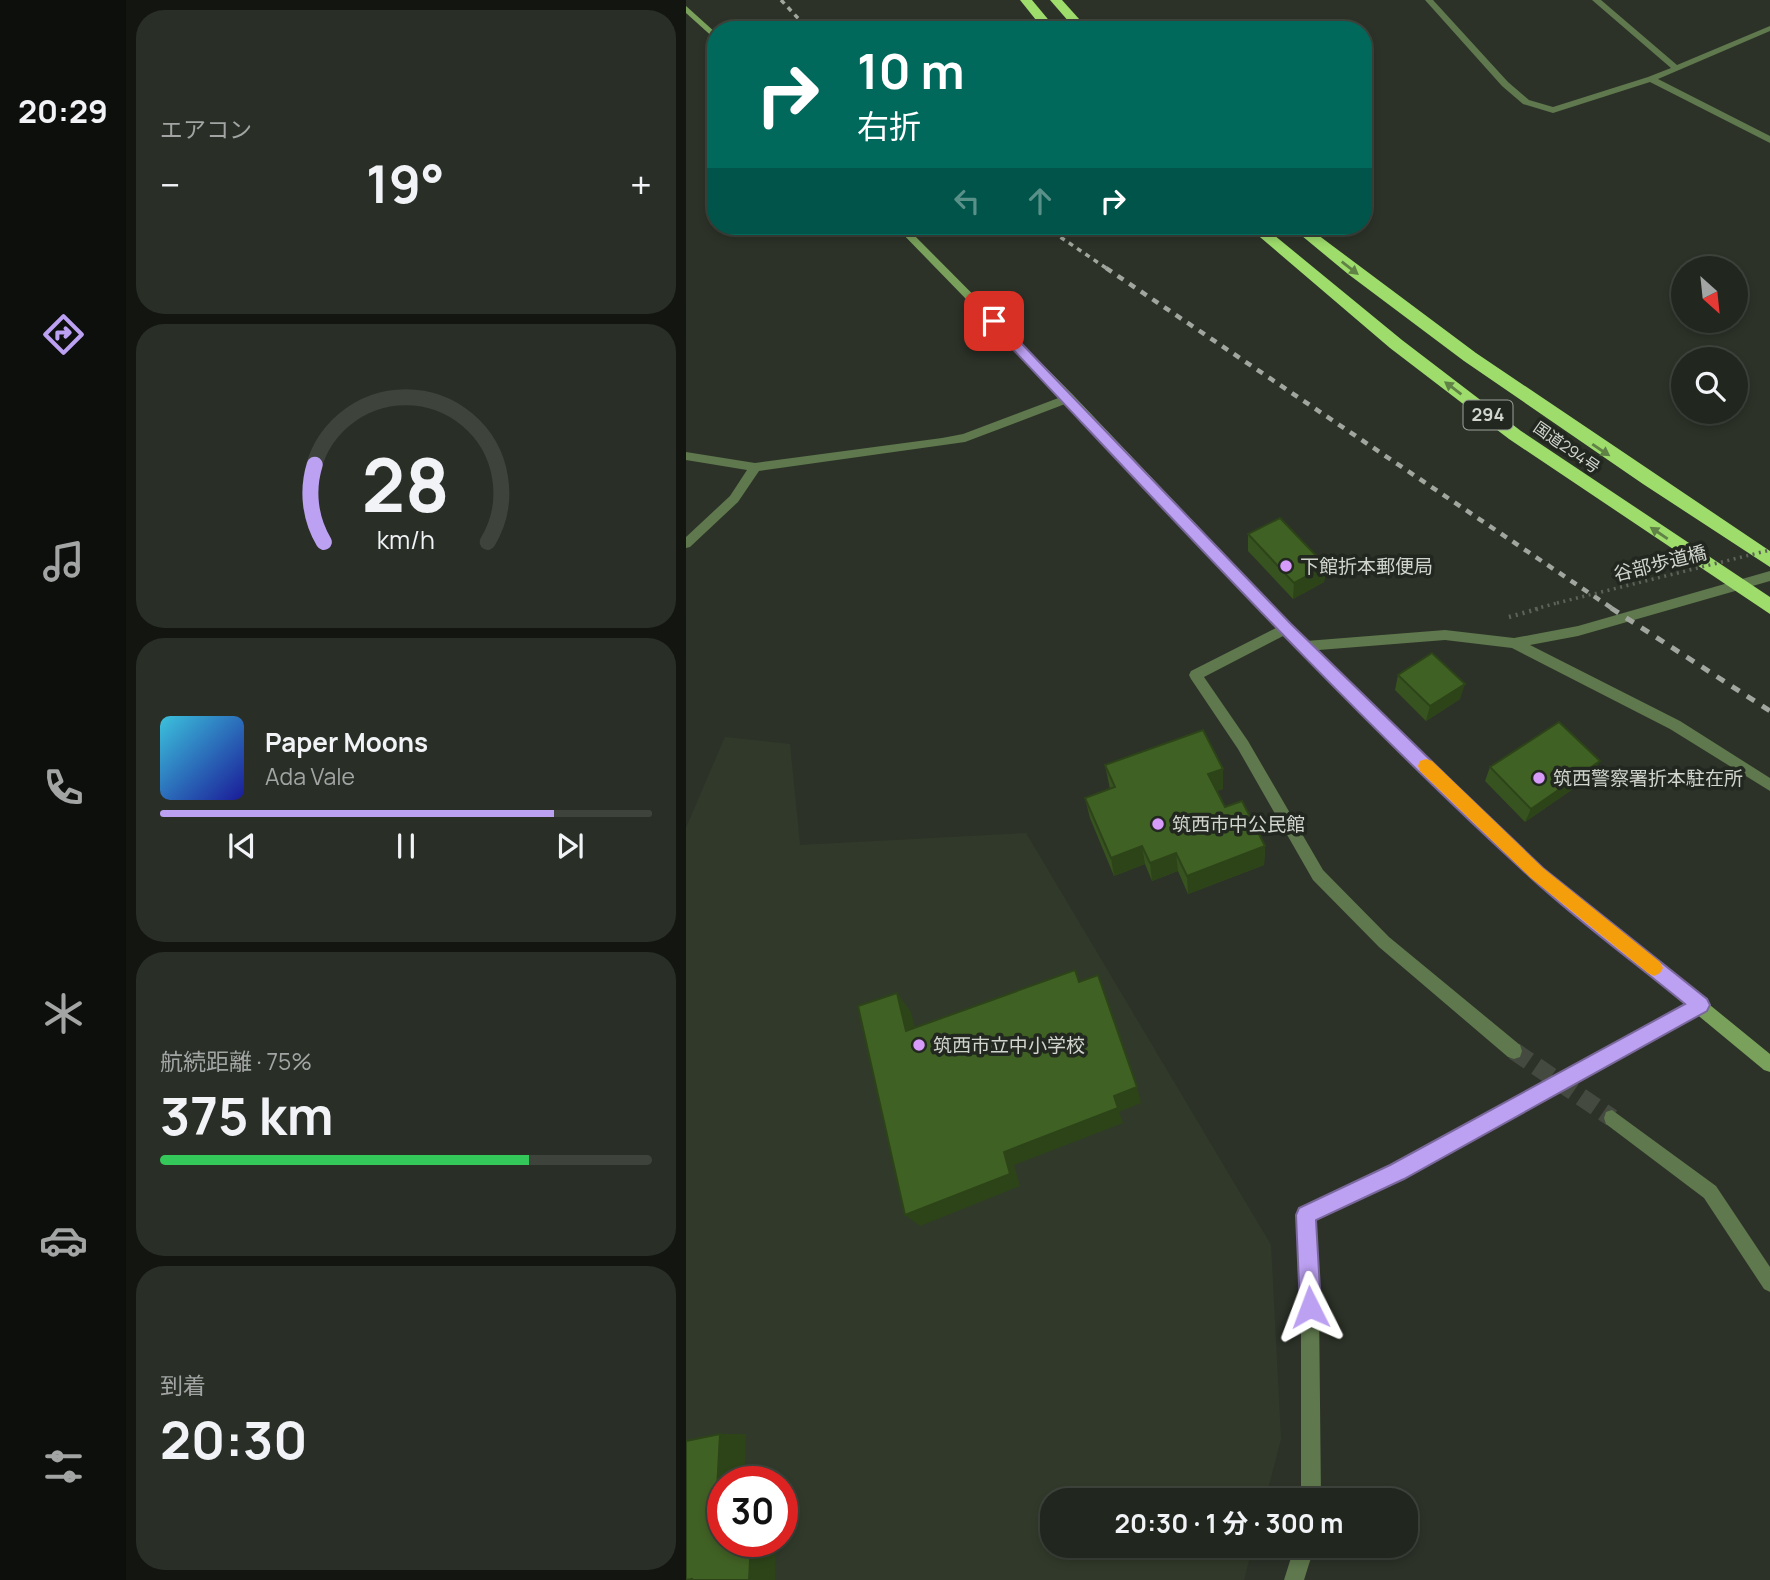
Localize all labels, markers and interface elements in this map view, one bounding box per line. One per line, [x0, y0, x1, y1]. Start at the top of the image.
text: 10 m [857, 37, 965, 104]
icon: right [742, 49, 833, 140]
text: 20:29 [18, 89, 108, 133]
text: 右折 [857, 104, 921, 148]
text: エアコン [160, 113, 252, 145]
text: 19° [366, 148, 445, 219]
text: − [160, 158, 181, 210]
text: + [630, 158, 652, 210]
icon: left [948, 182, 986, 220]
icon: ahead [1021, 182, 1059, 220]
icon: right [1094, 182, 1132, 220]
north arrow [1671, 256, 1748, 332]
map controls [1671, 256, 1748, 424]
one-way arrow [1341, 261, 1359, 275]
pin [964, 291, 1024, 351]
icon: arrive [975, 302, 1013, 340]
icon: directions [39, 310, 88, 359]
button: search [1671, 347, 1748, 424]
one-way arrow [1445, 380, 1463, 395]
road number: 294 [1464, 400, 1512, 430]
street label: 国道294号 [1529, 416, 1605, 478]
text: 28 [362, 434, 450, 534]
one-way arrow [1592, 443, 1611, 456]
text: km/h [377, 522, 435, 557]
one-way arrow [1649, 527, 1669, 540]
icon: music [39, 537, 88, 586]
street label: 谷部歩道橋 [1611, 539, 1709, 587]
place label: 下館折本郵便局 [1300, 553, 1433, 579]
marker: 下館折本郵便局 [1278, 558, 1294, 574]
text: Paper Moons [265, 724, 428, 760]
text: Ada Vale [265, 760, 355, 792]
icon: phone [39, 763, 88, 812]
place label: 筑西警察署折本駐在所 [1553, 765, 1743, 791]
marker: 筑西警察署折本駐在所 [1531, 770, 1547, 786]
place label: 筑西市中公民館 [1172, 811, 1305, 837]
marker: 筑西市中公民館 [1150, 816, 1166, 832]
icon: previous [223, 827, 261, 865]
icon: pause [387, 827, 425, 865]
icon: next [551, 827, 589, 865]
icon: climate [39, 989, 88, 1038]
place label: 筑西市立中小学校 [933, 1032, 1085, 1058]
marker: 筑西市立中小学校 [911, 1037, 927, 1053]
text: 航続距離 · 75% [160, 1045, 312, 1077]
text: 375 km [160, 1080, 334, 1151]
icon: car [39, 1216, 88, 1265]
position arrow [1273, 1270, 1347, 1344]
text: 到着 [160, 1369, 206, 1401]
text: 20:30 [160, 1404, 307, 1475]
icon: filters [39, 1442, 88, 1491]
speed limit sign: 30 [707, 1466, 798, 1557]
text: 20:30 · 1 分 · 300 m [1115, 1505, 1343, 1541]

